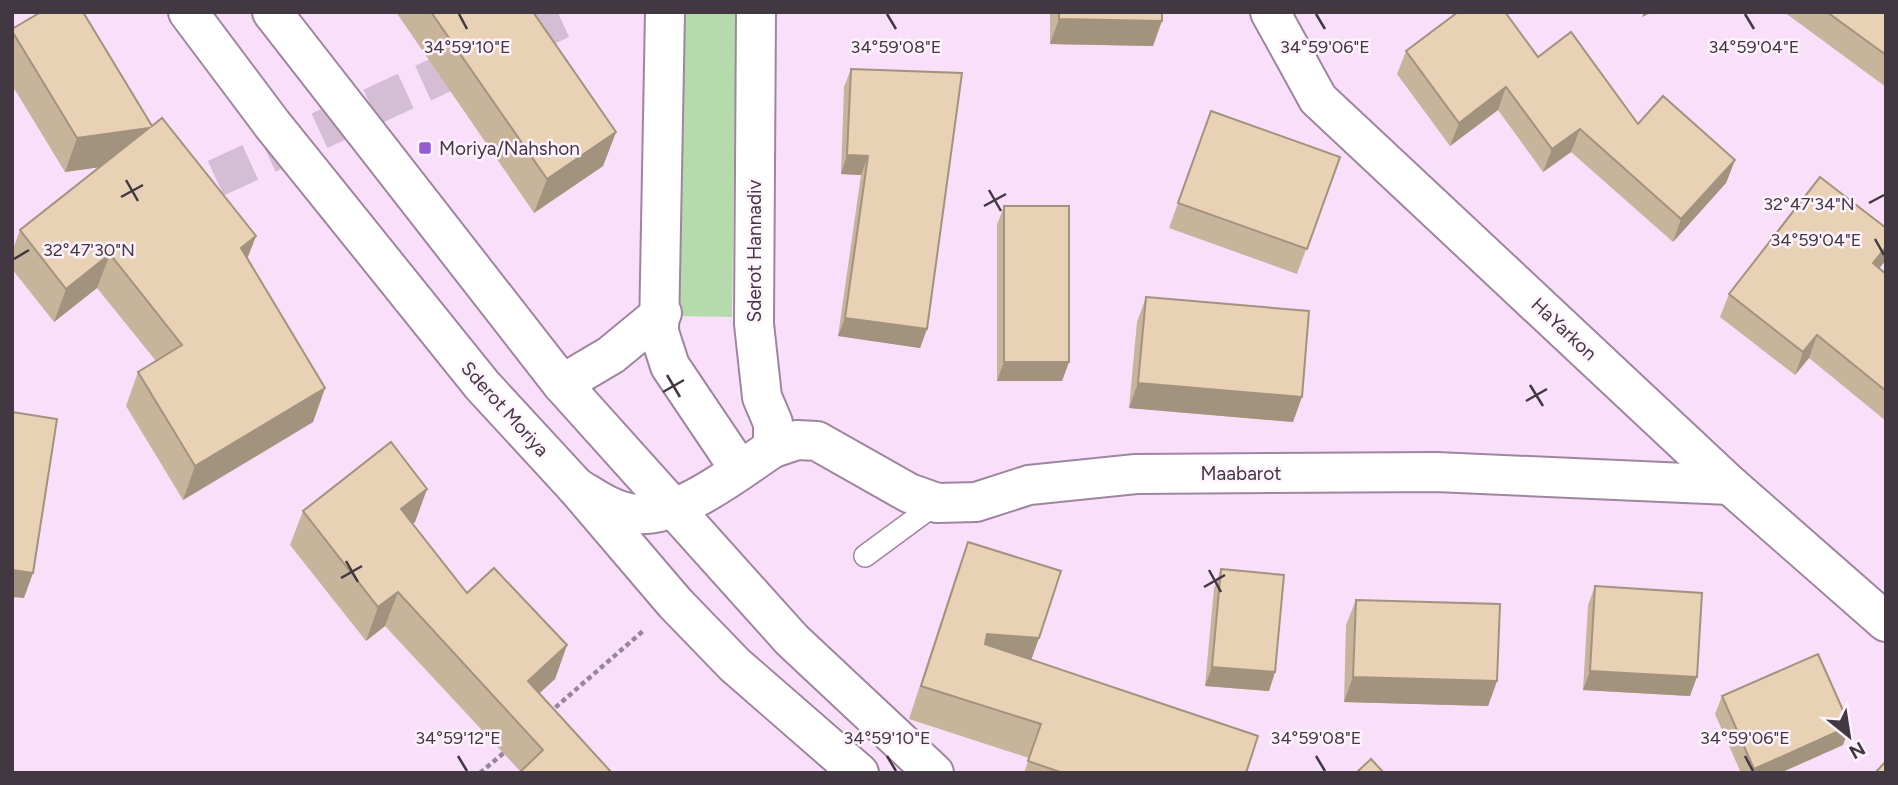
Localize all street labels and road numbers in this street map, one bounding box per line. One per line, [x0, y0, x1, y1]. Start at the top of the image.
street label: Sderot Hannadiv [743, 180, 766, 322]
street label: HaYarkon [1527, 293, 1601, 365]
street label: Sderot Moriya [456, 357, 554, 461]
street label: Maabarot [1201, 462, 1281, 485]

